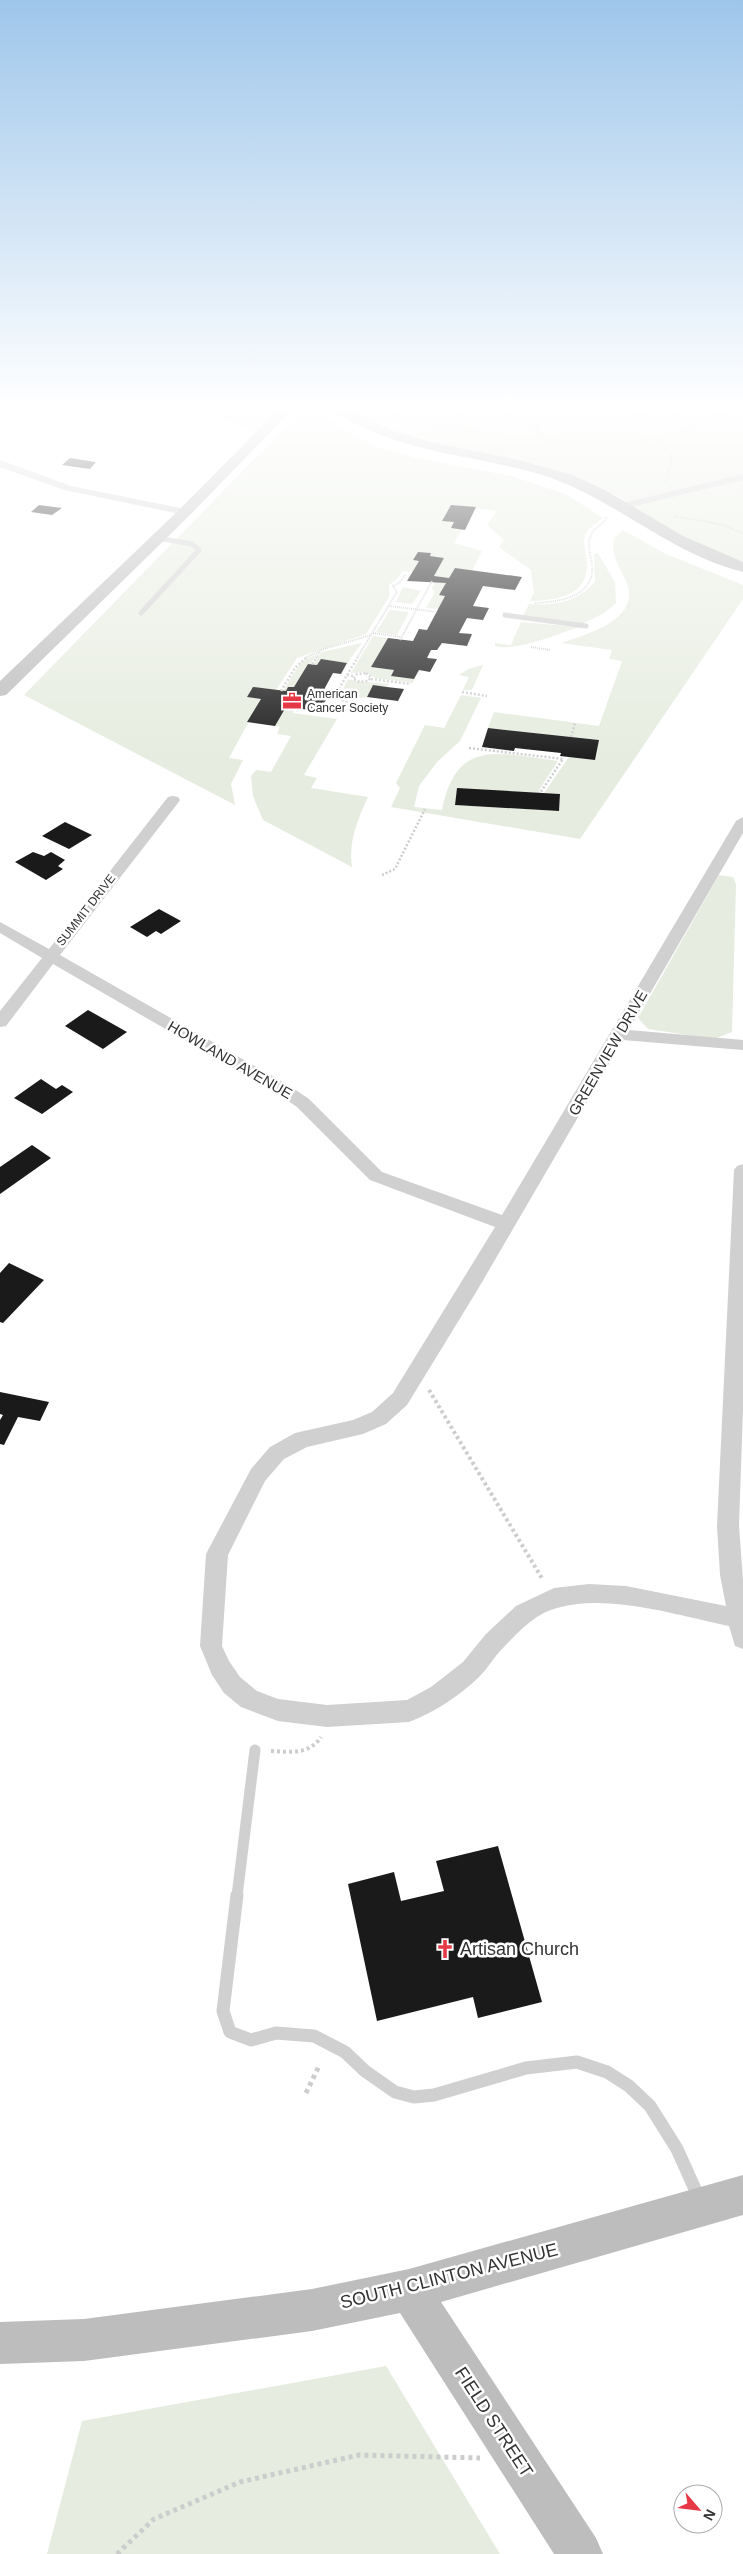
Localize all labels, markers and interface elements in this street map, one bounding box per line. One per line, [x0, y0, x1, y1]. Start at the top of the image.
place label: American Cancer Society [307, 687, 388, 715]
office icon: American Cancer Society [281, 690, 303, 712]
street label: SUMMIT DRIVE [54, 871, 118, 949]
street label: GREENVIEW DRIVE [565, 987, 650, 1118]
street label: HOWLAND AVENUE [165, 1017, 295, 1102]
church icon: Artisan Church [434, 1938, 456, 1960]
place label: Artisan Church [460, 1939, 579, 1959]
street label: SOUTH CLINTON AVENUE [338, 2239, 560, 2313]
street label: FIELD STREET [451, 2363, 537, 2481]
north arrow [673, 2484, 723, 2534]
text: N [700, 2507, 719, 2523]

